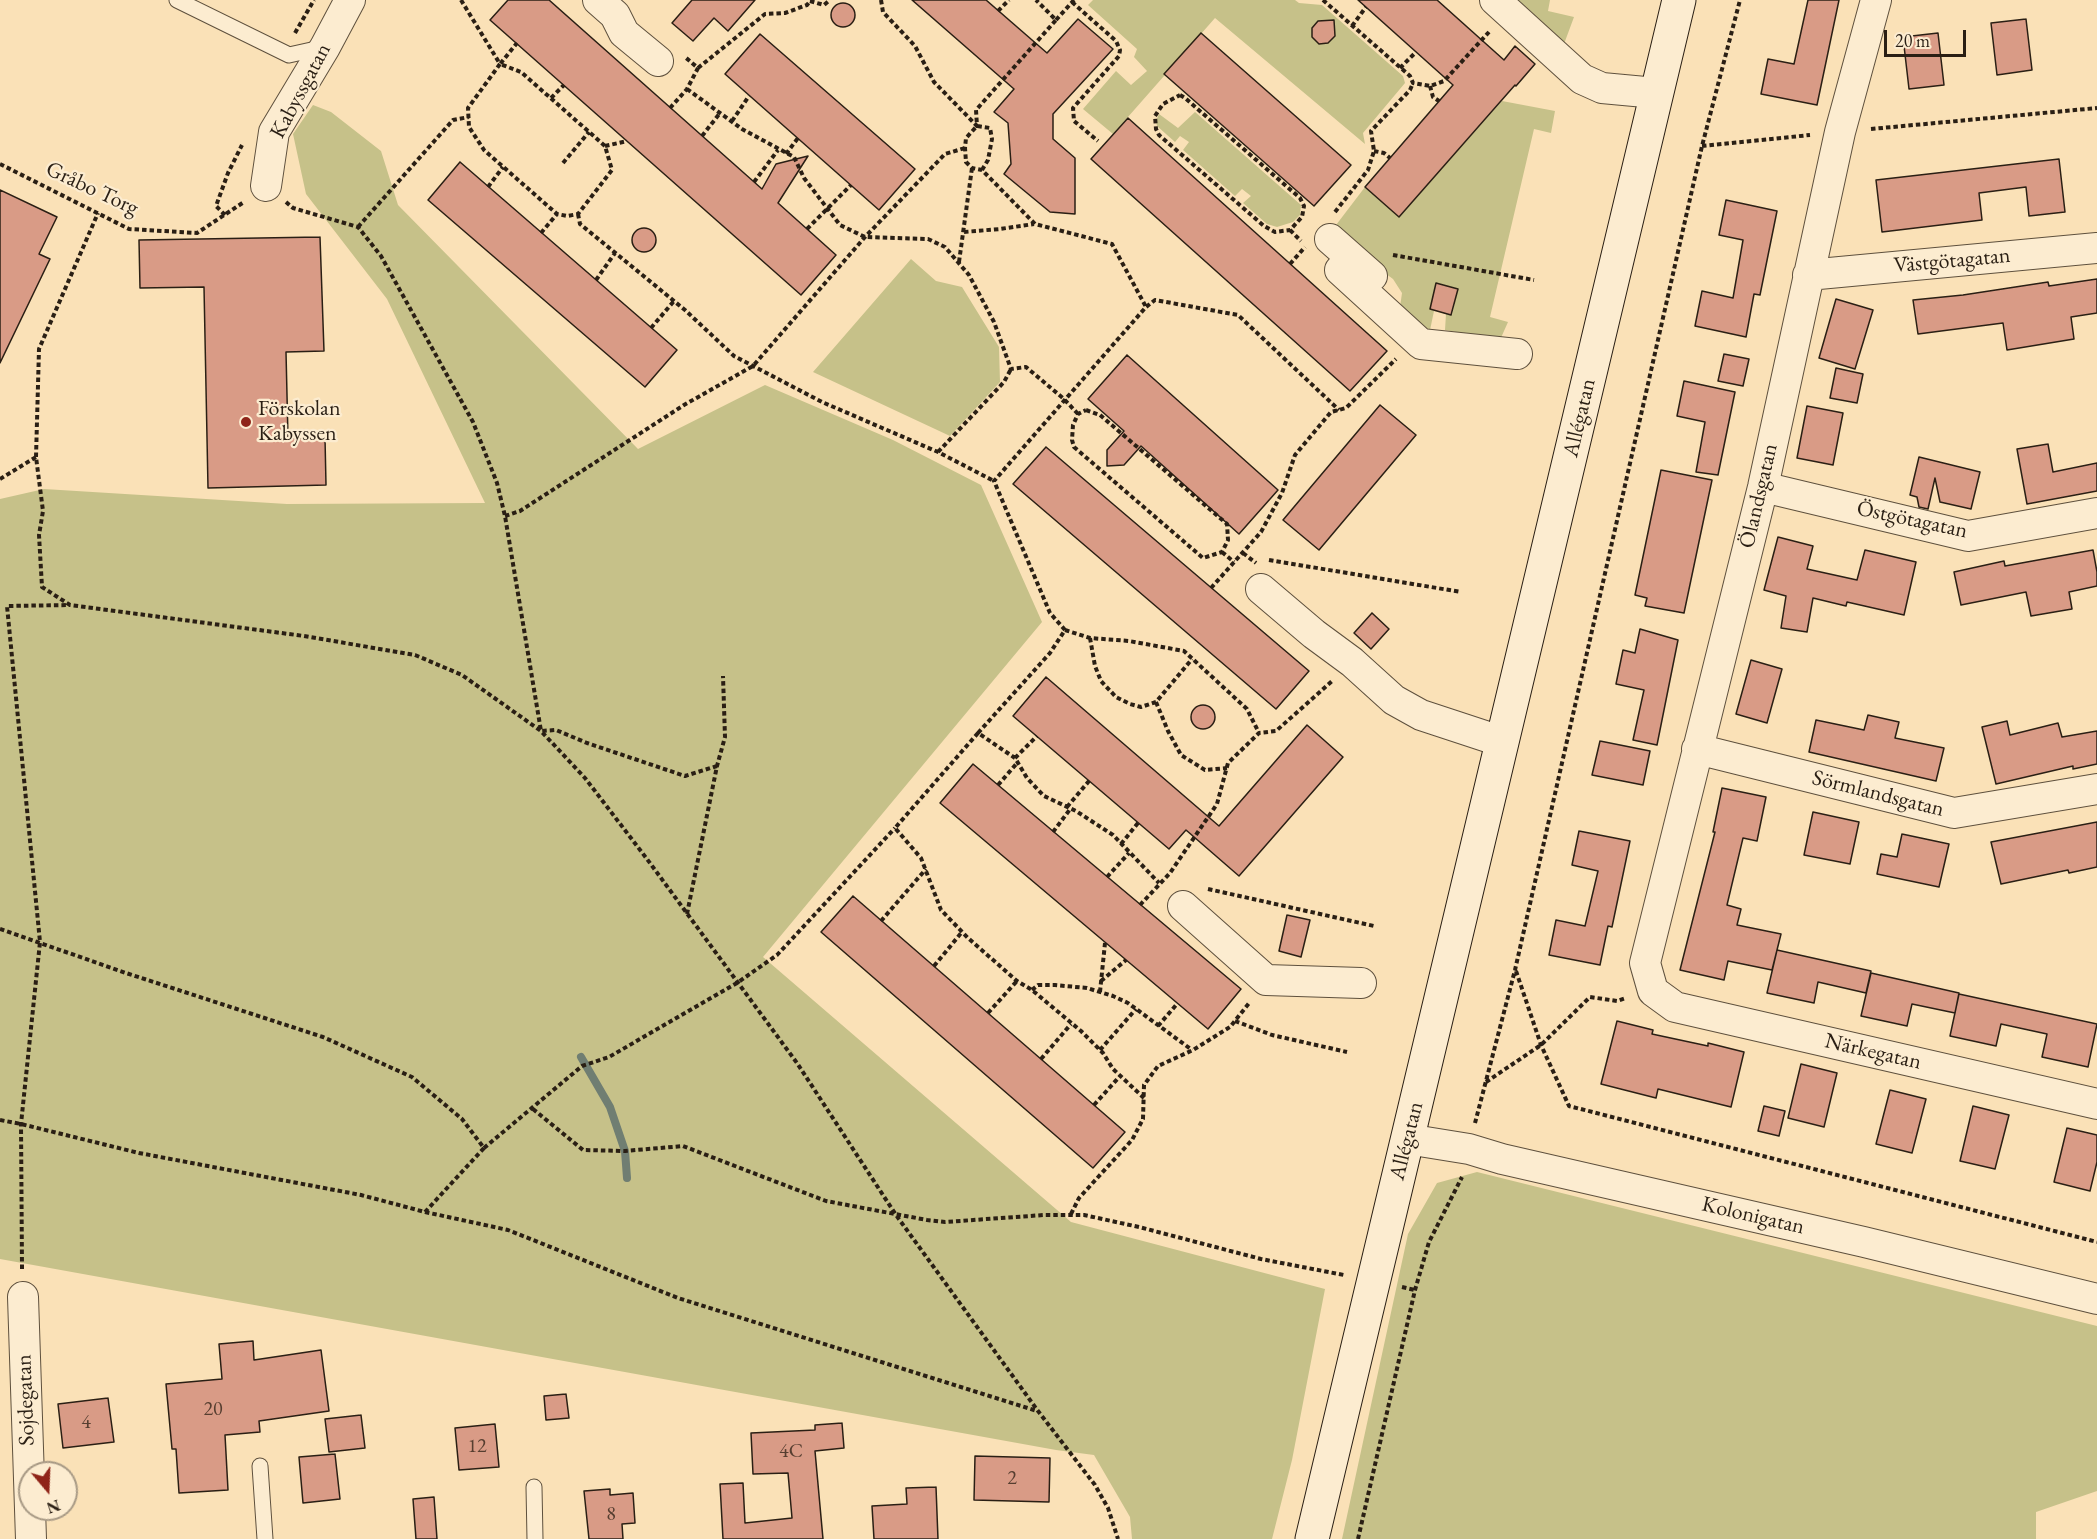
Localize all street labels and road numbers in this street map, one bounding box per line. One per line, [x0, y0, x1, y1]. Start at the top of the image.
street label: Kabyssgatan [265, 39, 337, 143]
street label: Gråbo Torg [42, 156, 142, 222]
street label: Västgötagatan [1892, 243, 2012, 279]
street label: Allégatan [1558, 376, 1602, 460]
street label: Ölandsgatan [1734, 441, 1784, 551]
street label: Östgötagatan [1854, 495, 1970, 545]
street label: Sörmlandsgatan [1809, 765, 1947, 823]
street label: Närkegatan [1822, 1028, 1924, 1076]
street label: Allégatan [1385, 1099, 1429, 1183]
street label: Kolonigatan [1699, 1191, 1807, 1241]
street label: Sojdegatan [11, 1354, 41, 1446]

